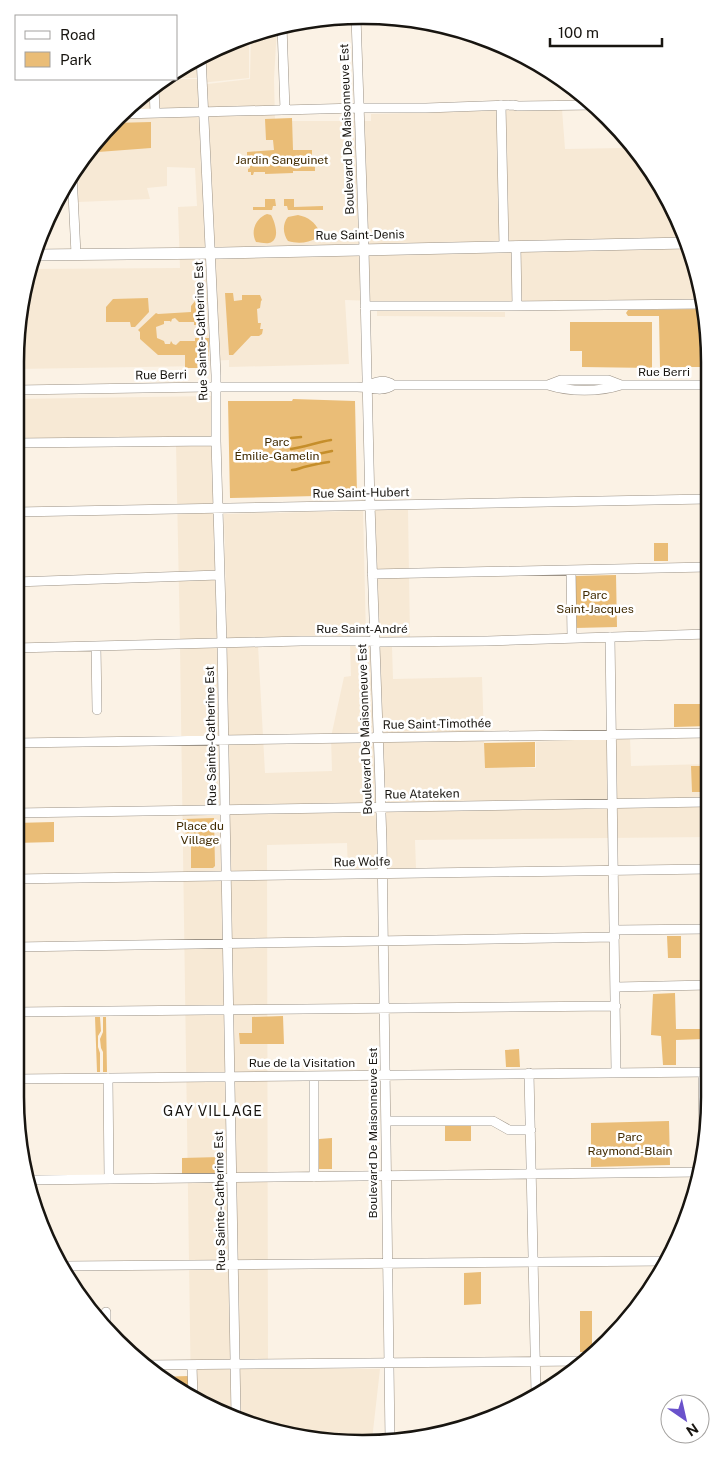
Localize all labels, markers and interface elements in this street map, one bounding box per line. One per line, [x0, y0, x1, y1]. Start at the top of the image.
legend [15, 15, 178, 80]
scale bar [550, 15, 662, 47]
text: 100 m [558, 24, 599, 41]
text: Road [60, 26, 96, 43]
street label: Boulevard De Maisonneuve Est [337, 43, 357, 215]
text: Park [60, 51, 92, 68]
park label: Jardin Sanguinet [235, 153, 329, 167]
street label: Rue Saint-Denis [315, 227, 405, 243]
street label: Rue Sainte-Catherine Est [192, 260, 210, 401]
street label: Rue Berri [638, 365, 690, 379]
street label: Rue Berri [135, 368, 187, 382]
park label: Parc Émilie-Gamelin [235, 435, 320, 463]
street label: Rue Saint-Hubert [312, 485, 410, 501]
park label: Parc Saint-Jacques [556, 588, 634, 616]
street label: Rue Saint-André [316, 622, 408, 636]
street label: Boulevard De Maisonneuve Est [355, 643, 375, 815]
street label: Rue Sainte-Catherine Est [203, 666, 219, 806]
street label: Rue Saint-Timothée [383, 716, 492, 732]
street label: Rue Atateken [384, 786, 460, 802]
park label: Place du Village [176, 819, 224, 847]
street label: Rue Wolfe [333, 855, 391, 869]
street label: Boulevard De Maisonneuve Est [366, 1047, 380, 1219]
street label: Rue de la Visitation [249, 1056, 355, 1070]
district label: GAY VILLAGE [163, 1103, 263, 1119]
park label: Parc Raymond-Blain [588, 1130, 673, 1158]
street label: Rue Sainte-Catherine Est [212, 1131, 228, 1271]
north arrow [660, 1394, 710, 1444]
text: N [683, 1420, 701, 1439]

